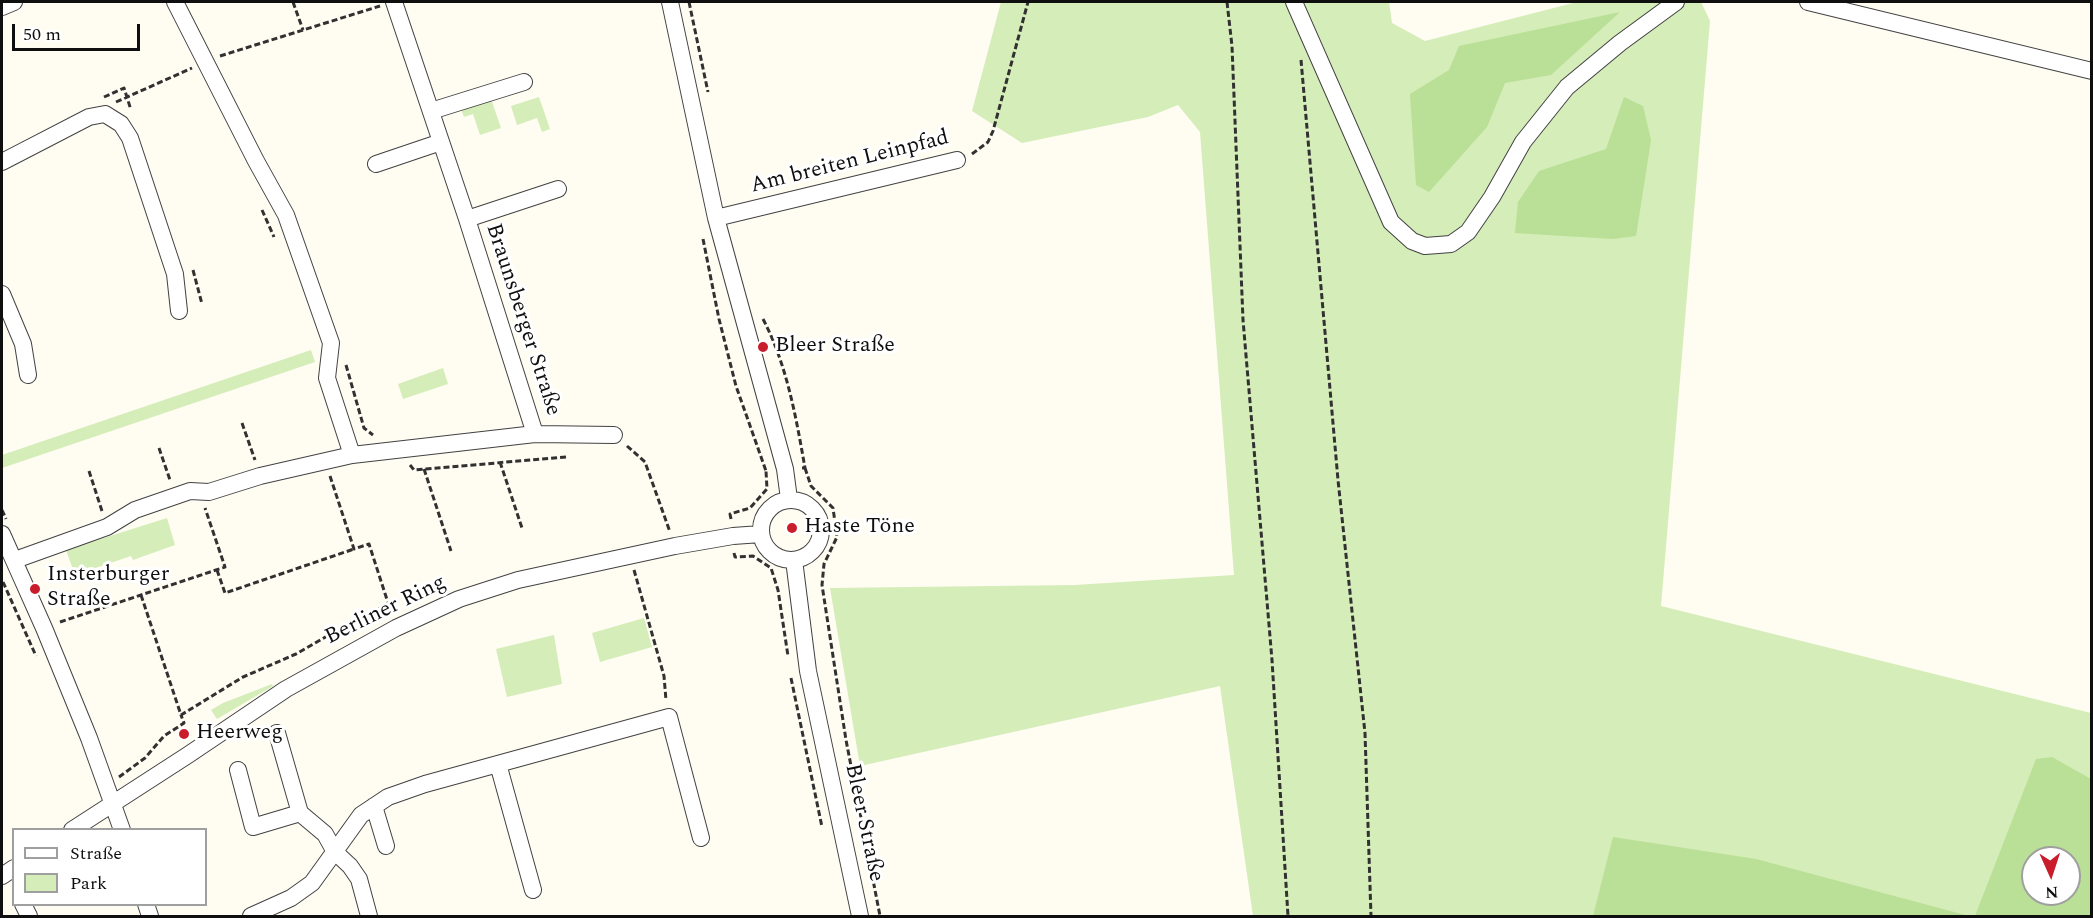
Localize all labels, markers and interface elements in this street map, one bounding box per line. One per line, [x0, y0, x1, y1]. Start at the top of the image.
scale bar [15, 12, 142, 50]
text: 50 m [23, 21, 61, 48]
street label: Am breiten Leinpfad [748, 126, 952, 200]
street label: Braunsberger Straße [478, 221, 566, 419]
place label: Bleer Straße [775, 334, 895, 360]
marker: Bleer Straße [756, 340, 770, 354]
place label: Haste Töne [804, 515, 915, 541]
marker: Haste Töne [785, 521, 799, 535]
place label: Insterburger Straße [47, 563, 169, 614]
street label: Berliner Ring [321, 570, 451, 652]
marker: Insterburger Straße [28, 582, 42, 596]
place label: Heerweg [196, 721, 283, 747]
marker: Heerweg [177, 727, 191, 741]
street label: Bleer Straße [838, 762, 888, 884]
legend [12, 828, 207, 906]
text: Straße [70, 840, 122, 867]
north arrow [2021, 846, 2081, 906]
text: Park [70, 870, 107, 897]
text: N [2045, 880, 2059, 904]

